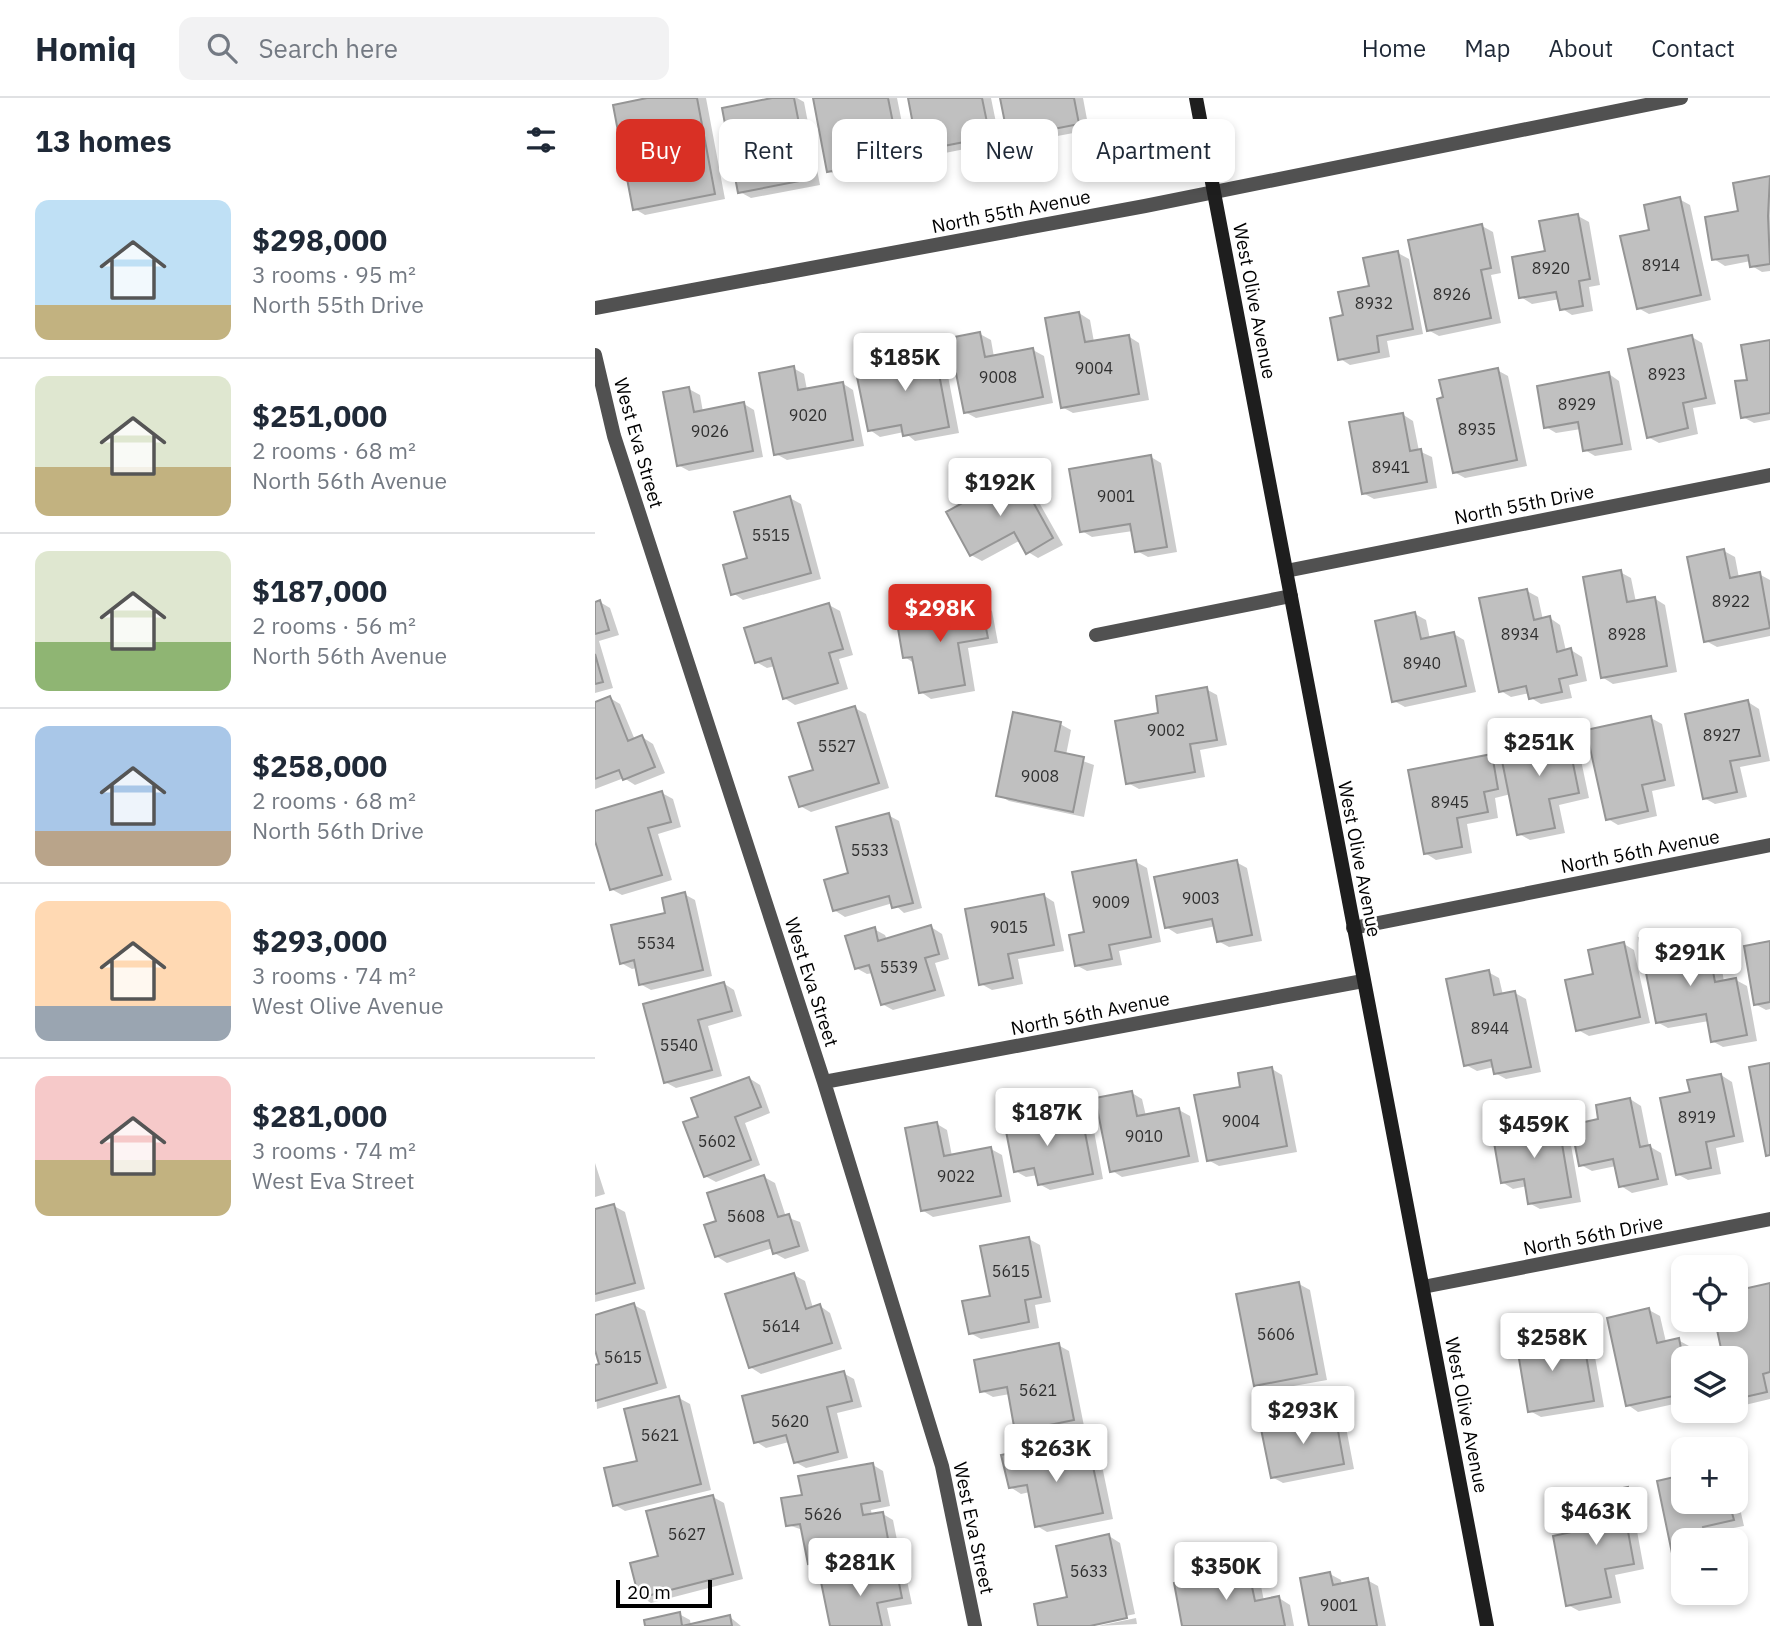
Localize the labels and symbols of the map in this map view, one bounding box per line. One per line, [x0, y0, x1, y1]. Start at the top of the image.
street label: North 55th Avenue [930, 184, 1092, 238]
street label: West Olive Avenue [1228, 221, 1282, 381]
house number: 8914 [1642, 255, 1680, 275]
house number: 8920 [1532, 258, 1570, 278]
house number: 8926 [1433, 284, 1471, 304]
house number: 8932 [1355, 293, 1393, 313]
pin: $185K [856, 334, 954, 393]
house number: 9004 [1075, 358, 1113, 378]
house number: 8923 [1648, 364, 1686, 384]
house number: 9008 [979, 367, 1017, 387]
street label: West Eva Street [609, 375, 669, 511]
house number: 8929 [1558, 394, 1596, 414]
house number: 9020 [789, 405, 827, 425]
house number: 8935 [1458, 419, 1496, 439]
house number: 9026 [691, 421, 729, 441]
house number: 8941 [1372, 457, 1410, 477]
pin: $192K [951, 458, 1049, 518]
street label: North 55th Drive [1452, 479, 1596, 529]
house number: 9001 [1097, 486, 1135, 506]
house number: 5515 [752, 525, 790, 545]
pin: $298K [891, 584, 989, 644]
house number: 8922 [1712, 591, 1750, 611]
house number: 8934 [1501, 624, 1539, 644]
house number: 8928 [1608, 624, 1646, 644]
house number: 8940 [1403, 653, 1441, 673]
pin: $251K [1490, 718, 1588, 778]
house number: 9002 [1147, 720, 1185, 740]
house number: 8927 [1703, 725, 1741, 745]
house number: 5527 [818, 736, 856, 756]
house number: 9008 [1021, 766, 1059, 786]
street label: West Olive Avenue [1333, 779, 1387, 939]
house number: 8945 [1431, 792, 1469, 812]
street label: North 56th Avenue [1559, 824, 1721, 878]
house number: 5533 [851, 840, 889, 860]
house number: 9003 [1182, 888, 1220, 908]
house number: 9009 [1092, 892, 1130, 912]
street label: West Eva Street [780, 914, 844, 1050]
house number: 9015 [990, 917, 1028, 937]
pin: $291K [1641, 928, 1739, 988]
house number: 5534 [637, 933, 675, 953]
house number: 5539 [880, 957, 918, 977]
street label: North 56th Avenue [1009, 986, 1171, 1040]
house number: 8944 [1471, 1018, 1509, 1038]
house number: 5540 [660, 1035, 698, 1055]
pin: $187K [998, 1088, 1096, 1148]
pin: $459K [1485, 1100, 1583, 1160]
house number: 8919 [1678, 1107, 1716, 1127]
house number: 9004 [1222, 1111, 1260, 1131]
house number: 9010 [1125, 1126, 1163, 1146]
house number: 5602 [698, 1131, 736, 1151]
house number: 9022 [937, 1166, 975, 1186]
house number: 5608 [727, 1206, 765, 1226]
street label: North 56th Drive [1521, 1210, 1665, 1260]
house number: 5615 [992, 1261, 1030, 1281]
pin: $258K [1503, 1314, 1601, 1373]
house number: 5614 [762, 1316, 800, 1336]
house number: 5606 [1257, 1324, 1295, 1344]
street label: West Olive Avenue [1440, 1335, 1494, 1495]
house number: 5615 [604, 1347, 642, 1367]
house number: 5621 [1019, 1380, 1057, 1400]
pin: $293K [1254, 1386, 1352, 1446]
house number: 5620 [771, 1411, 809, 1431]
pin: $263K [1007, 1424, 1105, 1484]
house number: 5621 [641, 1425, 679, 1445]
street label: West Eva Street [948, 1460, 1000, 1596]
pin: $463K [1547, 1488, 1645, 1547]
house number: 5626 [804, 1504, 842, 1524]
house number: 5627 [668, 1524, 706, 1544]
pin: $281K [811, 1538, 909, 1598]
pin: $350K [1177, 1542, 1275, 1602]
house number: 5633 [1070, 1561, 1108, 1581]
scale bar [616, 1577, 712, 1609]
house number: 9001 [1320, 1595, 1358, 1615]

